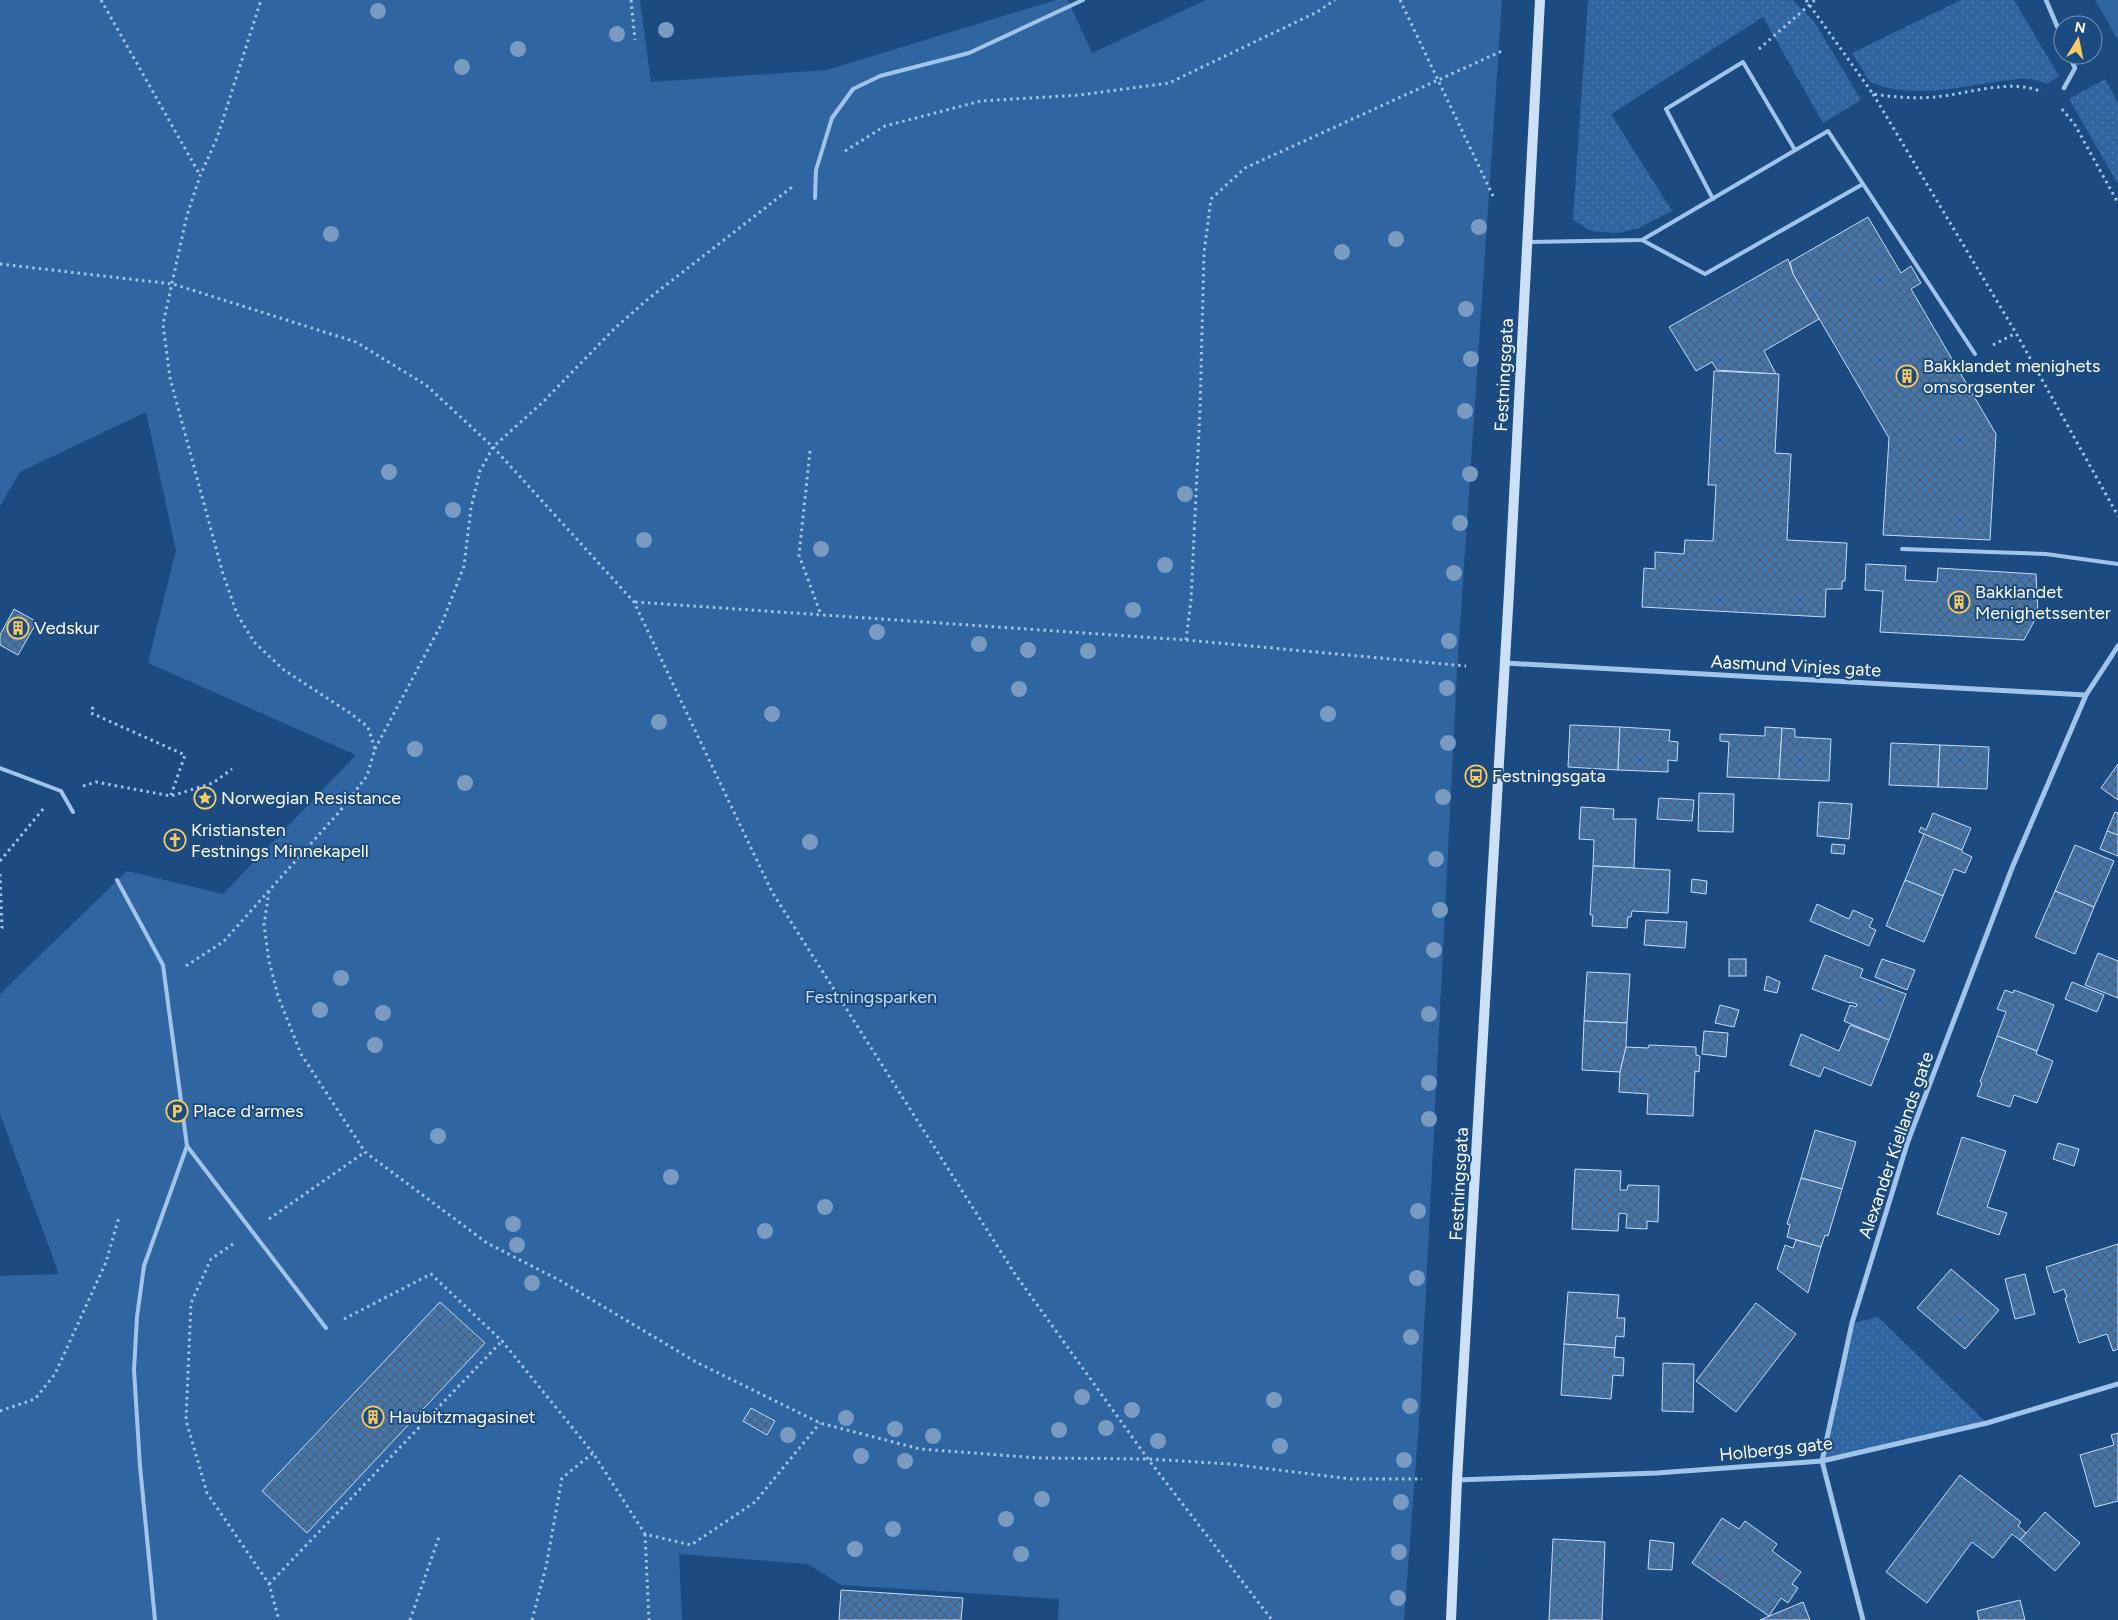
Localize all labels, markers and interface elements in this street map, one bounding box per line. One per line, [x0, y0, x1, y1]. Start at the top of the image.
north arrow [2053, 15, 2103, 65]
text: N [2073, 18, 2087, 37]
street label: Festningsgata [1490, 318, 1518, 432]
place label: Bakklandet menighets omsorgsenter [1923, 355, 2100, 398]
building icon: Bakklandet menighets omsorgsenter [1895, 364, 1919, 388]
place label: Bakklandet Menighetssenter [1975, 581, 2111, 624]
building icon: Bakklandet Menighetssenter [1947, 590, 1971, 614]
building icon: Vedskur [6, 616, 30, 640]
place label: Vedskur [34, 617, 99, 639]
street label: Aasmund Vinjes gate [1710, 651, 1882, 681]
bus stop icon: Festningsgata [1464, 764, 1488, 788]
place label: Festningsgata [1492, 765, 1606, 787]
place icon: Norwegian Resistance [193, 786, 217, 810]
place label: Norwegian Resistance [221, 787, 401, 809]
place label: Kristiansten Festnings Minnekapell [191, 819, 369, 862]
church icon: Kristiansten Festnings Minnekapell [163, 828, 187, 852]
park label: Festningsparken [805, 986, 937, 1008]
street label: Alexander Kiellands gate [1854, 1048, 1938, 1241]
parking icon: Place d'armes [165, 1099, 189, 1123]
place label: Place d'armes [193, 1100, 304, 1122]
street label: Festningsgata [1445, 1127, 1473, 1241]
building icon: Haubitzmagasinet [361, 1405, 385, 1429]
place label: Haubitzmagasinet [389, 1406, 536, 1428]
street label: Holbergs gate [1718, 1432, 1834, 1466]

